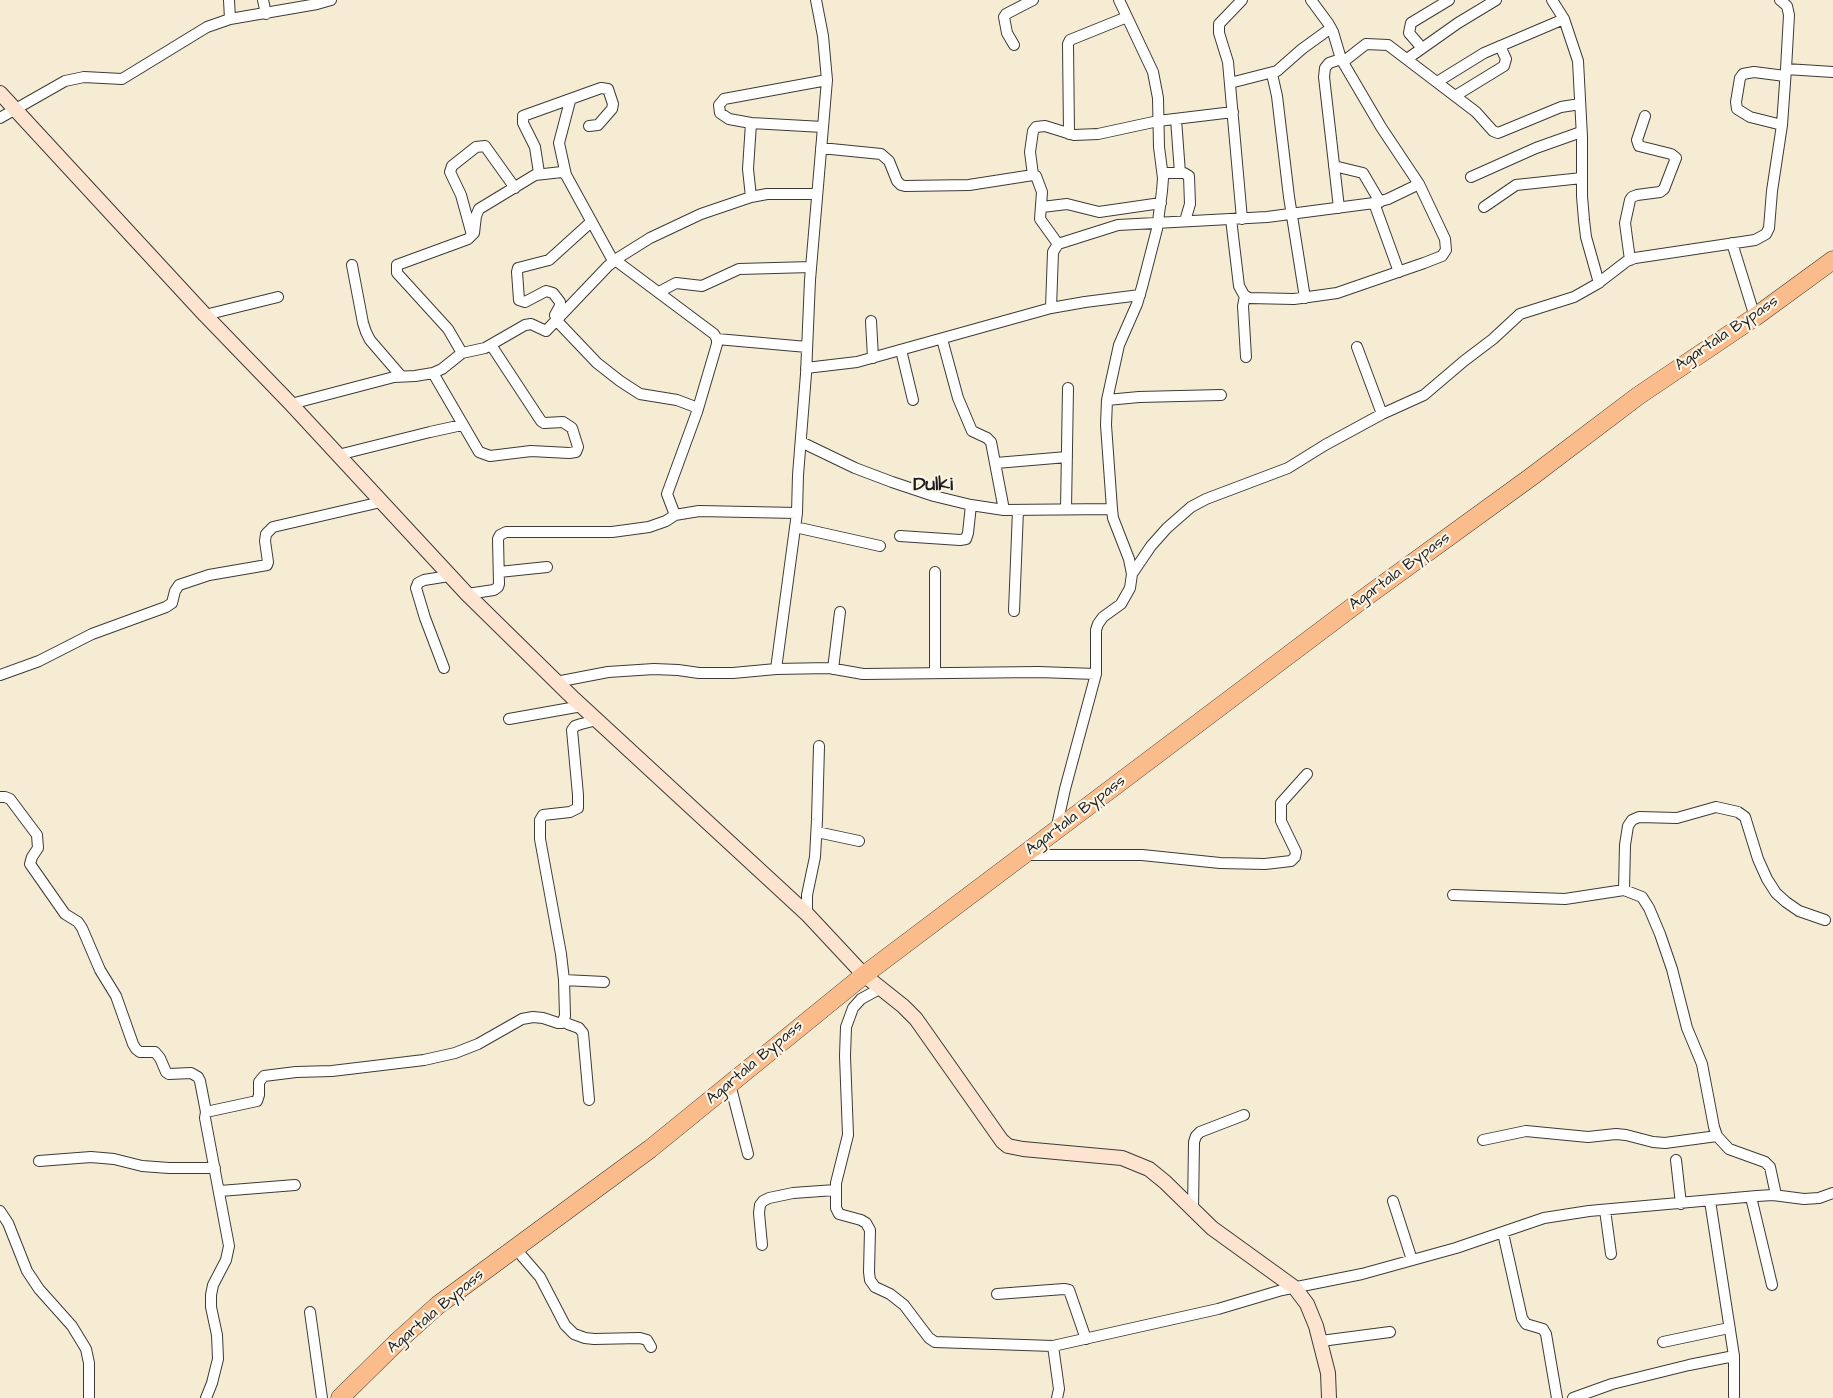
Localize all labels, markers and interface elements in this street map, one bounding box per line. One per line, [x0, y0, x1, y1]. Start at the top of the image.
street label: Agartala Bypass [1672, 292, 1782, 376]
district label: Dulki [913, 475, 953, 497]
street label: Agartala Bypass [1346, 529, 1454, 615]
street label: Agartala Bypass [1022, 772, 1130, 860]
street label: Agartala Bypass [703, 1017, 807, 1109]
street label: Agartala Bypass [384, 1266, 488, 1358]

